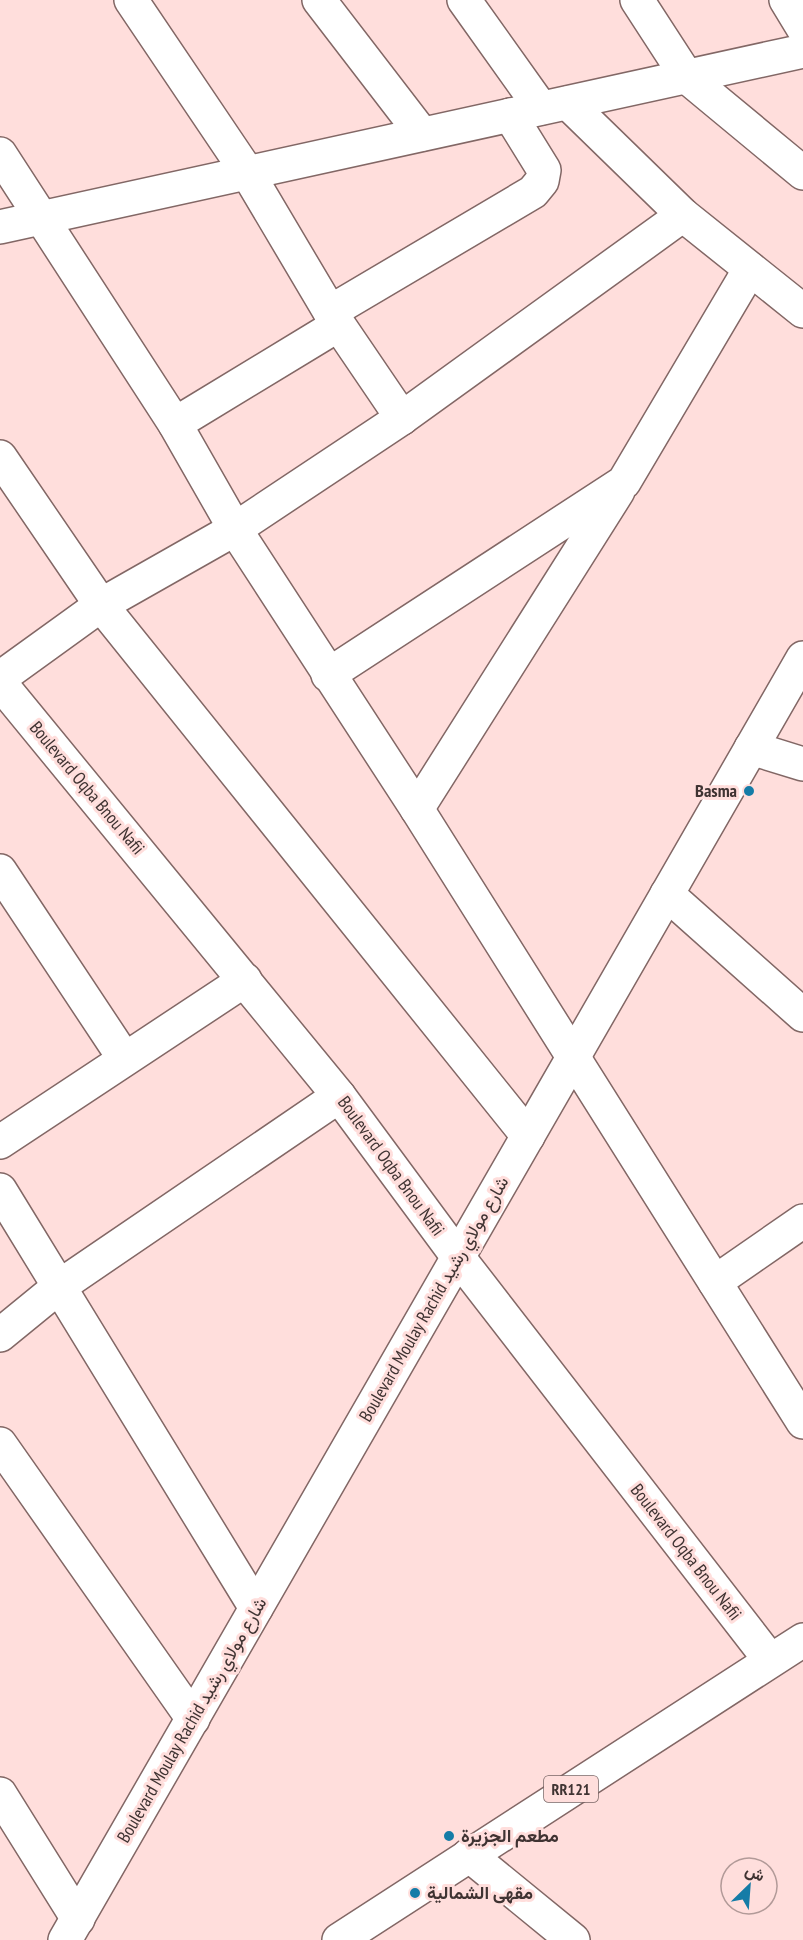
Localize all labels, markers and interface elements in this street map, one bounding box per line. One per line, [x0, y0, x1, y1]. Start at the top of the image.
street label: Boulevard Oqba Bnou Nafii [25, 716, 150, 859]
place label: Basma [695, 779, 737, 802]
marker: Basma [742, 784, 756, 798]
street label: Boulevard Oqba Bnou Nafii [333, 1091, 450, 1240]
street label: Boulevard Moulay Rachid شارع مولاي رشيد [354, 1172, 517, 1428]
street label: Boulevard Oqba Bnou Nafii [626, 1479, 747, 1625]
street label: Boulevard Moulay Rachid شارع مولاي رشيد [112, 1593, 275, 1849]
road number: RR121 [544, 1776, 598, 1802]
place label: مطعم الجزيرة [461, 1824, 559, 1848]
marker: مطعم الجزيرة [442, 1829, 456, 1843]
north arrow [719, 1856, 779, 1916]
text: ش [742, 1859, 768, 1886]
place label: مقهى الشمالية [427, 1881, 533, 1904]
marker: مقهى الشمالية [408, 1886, 422, 1900]

